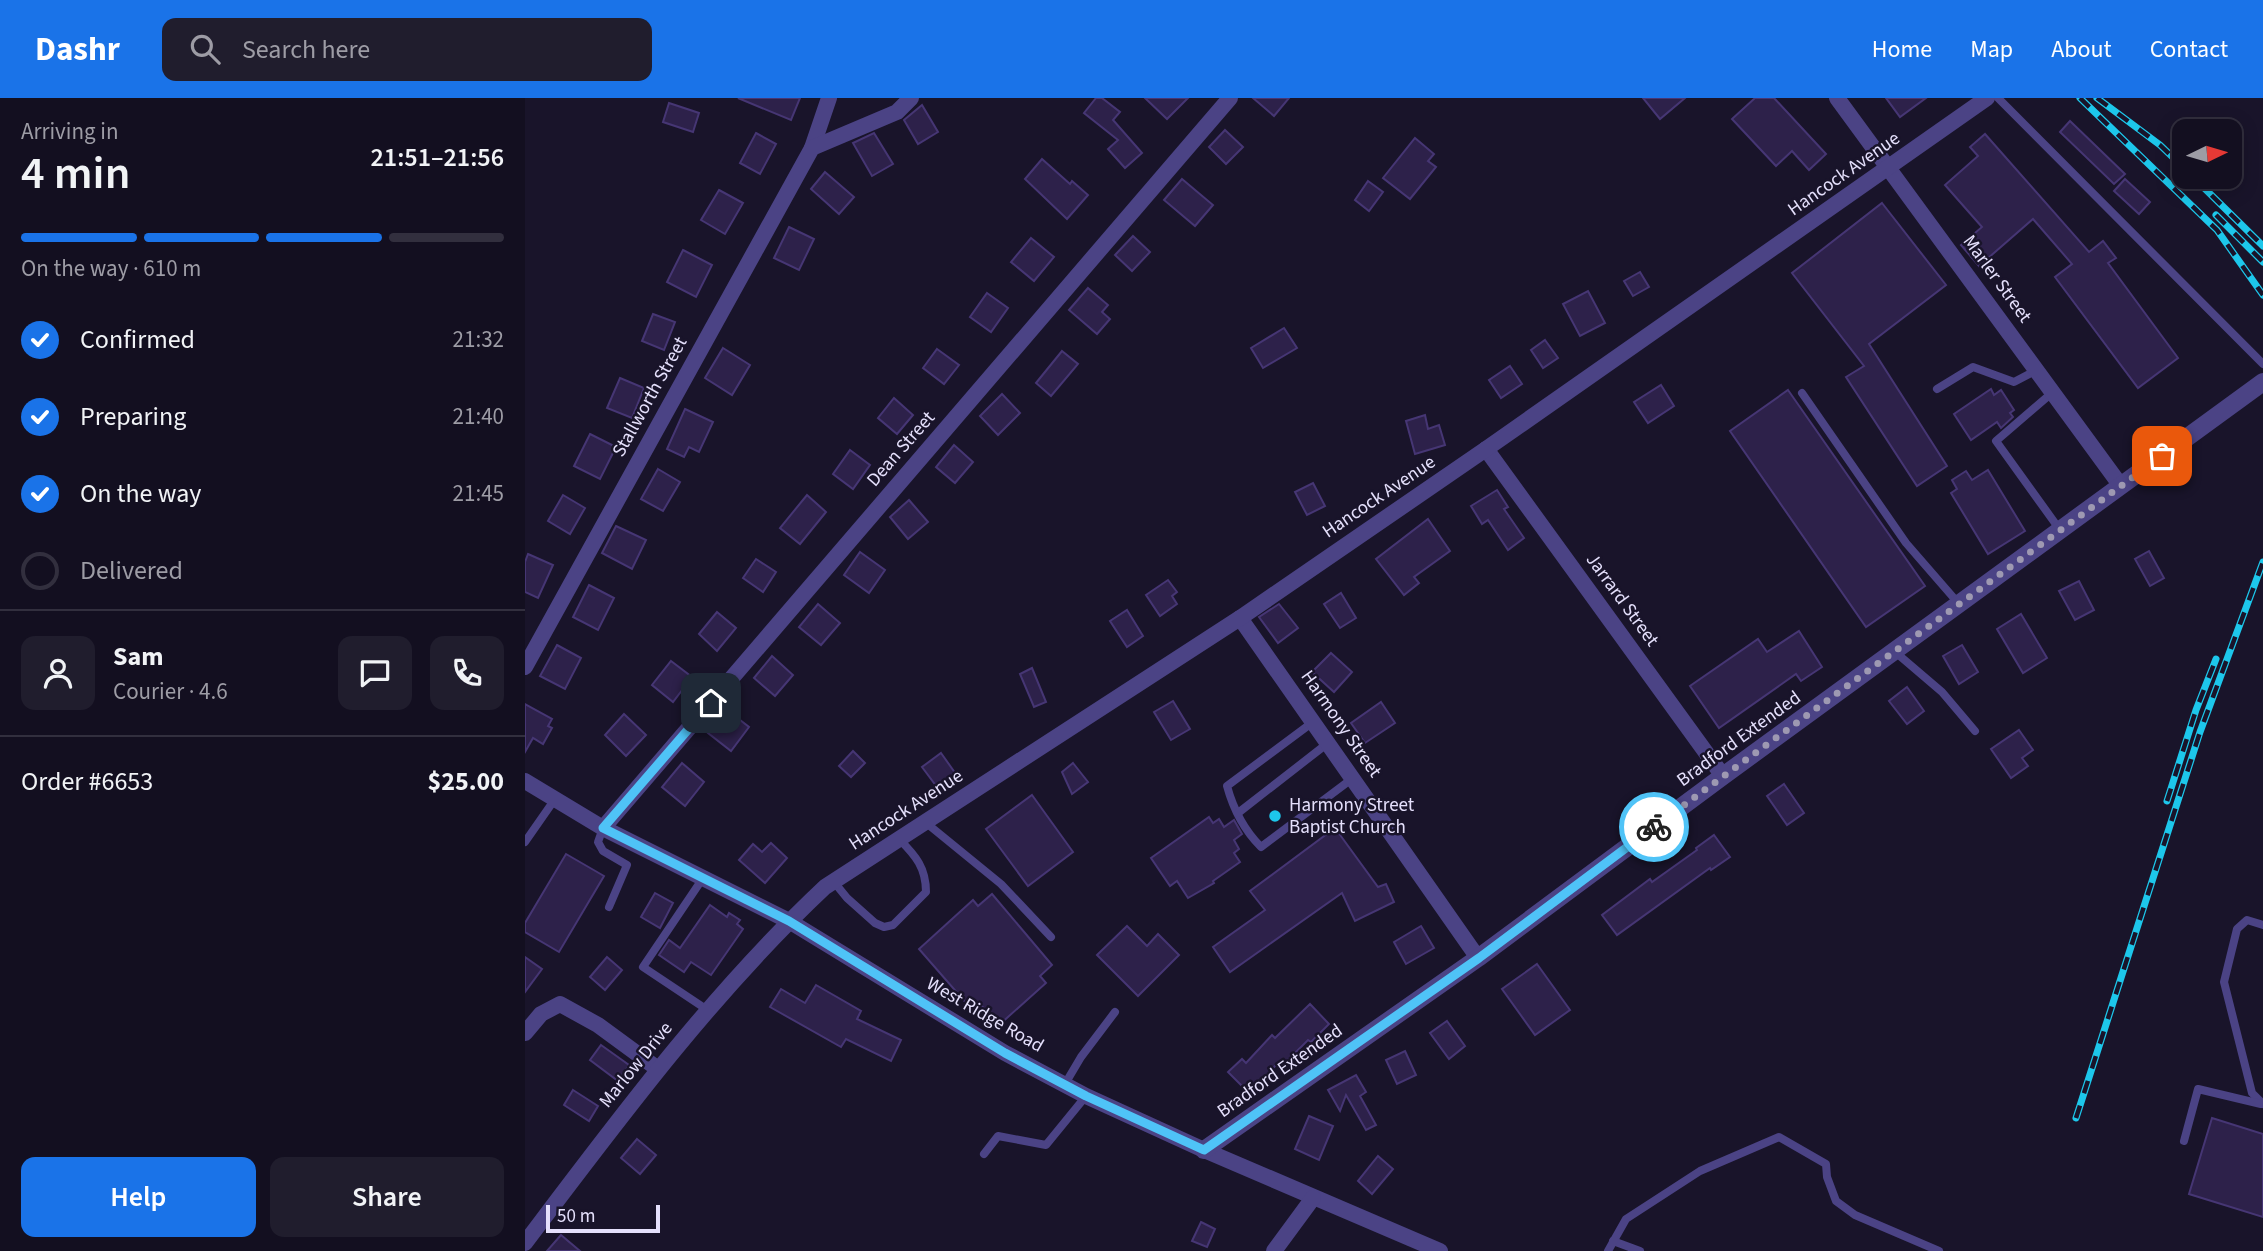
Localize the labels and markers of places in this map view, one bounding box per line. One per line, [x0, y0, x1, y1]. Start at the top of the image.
pin [2132, 426, 2192, 486]
pin [681, 673, 741, 733]
place label: Harmony Street Baptist Church [1289, 792, 1415, 841]
marker: Harmony Street Baptist Church [1267, 808, 1283, 824]

